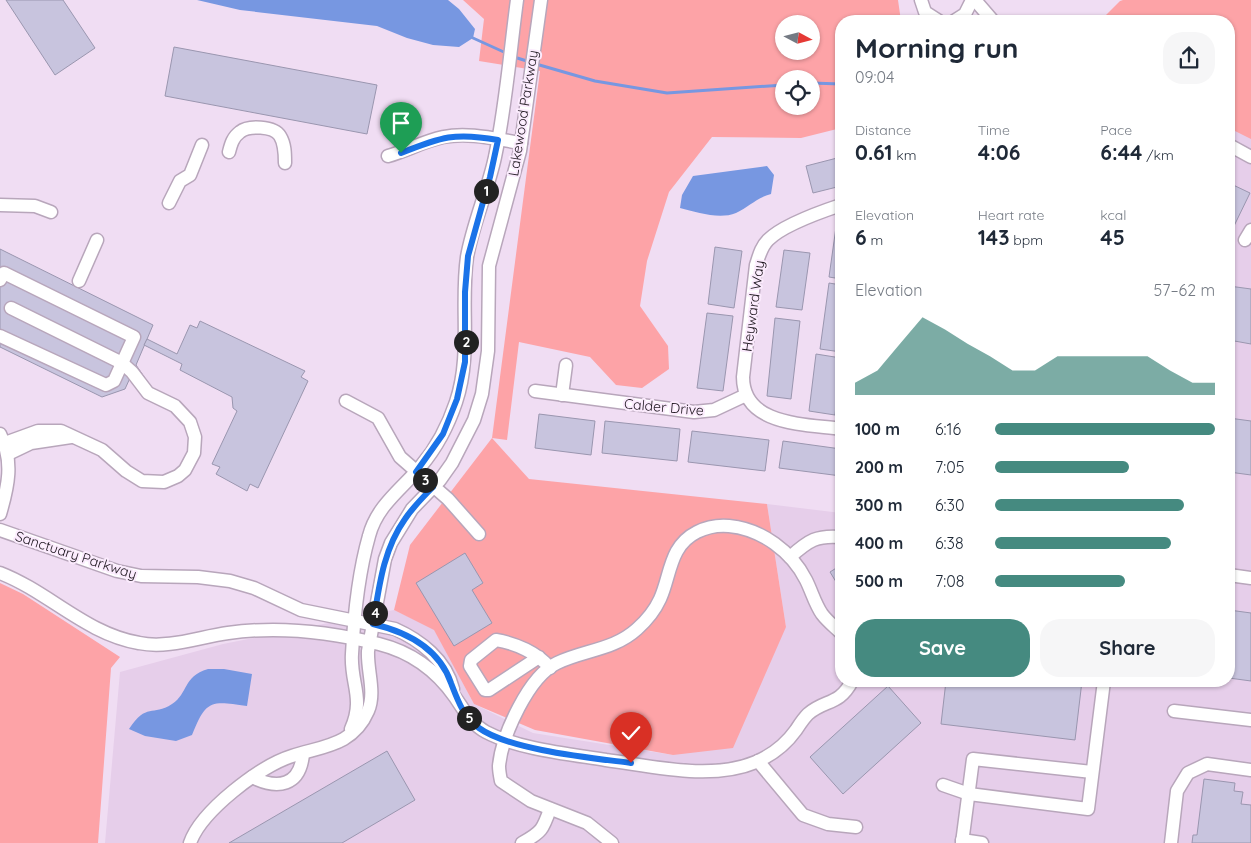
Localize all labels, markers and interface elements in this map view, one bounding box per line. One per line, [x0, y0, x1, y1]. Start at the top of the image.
north arrow [775, 15, 820, 60]
map controls [775, 15, 820, 115]
text: Morning run [855, 30, 1019, 65]
button: share [1163, 32, 1215, 84]
street label: Lakewood Parkway [504, 49, 542, 177]
text: 09:04 [855, 67, 894, 87]
button: locate [775, 70, 820, 115]
pin [380, 102, 422, 153]
icon: arrive [387, 109, 415, 137]
text: Distance [855, 121, 911, 139]
text: Time [978, 121, 1010, 139]
text: Pace [1100, 121, 1132, 139]
text: 0.61 [855, 139, 893, 165]
text: 4:06 [978, 139, 1020, 165]
text: 6:44 [1100, 139, 1142, 165]
text: km [893, 146, 917, 164]
text: /km [1142, 146, 1174, 164]
pin: 1 [474, 178, 498, 204]
text: 1 [484, 182, 489, 200]
text: Elevation [855, 206, 914, 224]
text: Heart rate [978, 206, 1044, 224]
text: kcal [1100, 206, 1126, 224]
text: 6 [855, 224, 867, 250]
text: 143 [978, 224, 1009, 250]
text: 45 [1100, 224, 1125, 250]
text: m [867, 231, 883, 249]
text: bpm [1009, 231, 1043, 249]
street label: Heyward Way [738, 259, 768, 353]
text: Elevation [855, 280, 922, 300]
text: 57–62 m [1153, 280, 1215, 300]
pin: 2 [454, 330, 478, 354]
text: 2 [463, 333, 470, 351]
street label: Calder Drive [623, 395, 705, 419]
text: 100 m [855, 419, 900, 439]
text: 6:16 [935, 419, 961, 439]
text: 200 m [855, 457, 903, 477]
text: 7:05 [935, 457, 964, 477]
pin: 3 [412, 468, 438, 492]
text: 3 [422, 471, 429, 489]
text: 300 m [855, 495, 902, 515]
text: 6:30 [935, 495, 965, 515]
street label: Sanctuary Parkway [13, 527, 139, 583]
text: 400 m [855, 533, 903, 553]
text: 6:38 [935, 533, 964, 553]
text: 500 m [855, 571, 903, 591]
text: 7:08 [935, 571, 964, 591]
pin: 4 [362, 600, 388, 626]
text: 4 [371, 604, 380, 622]
button: Save [855, 619, 1030, 677]
button: Share [1040, 619, 1215, 677]
pin: 5 [456, 706, 482, 730]
text: 5 [465, 709, 474, 727]
pin [610, 712, 652, 763]
icon: check [617, 719, 645, 747]

